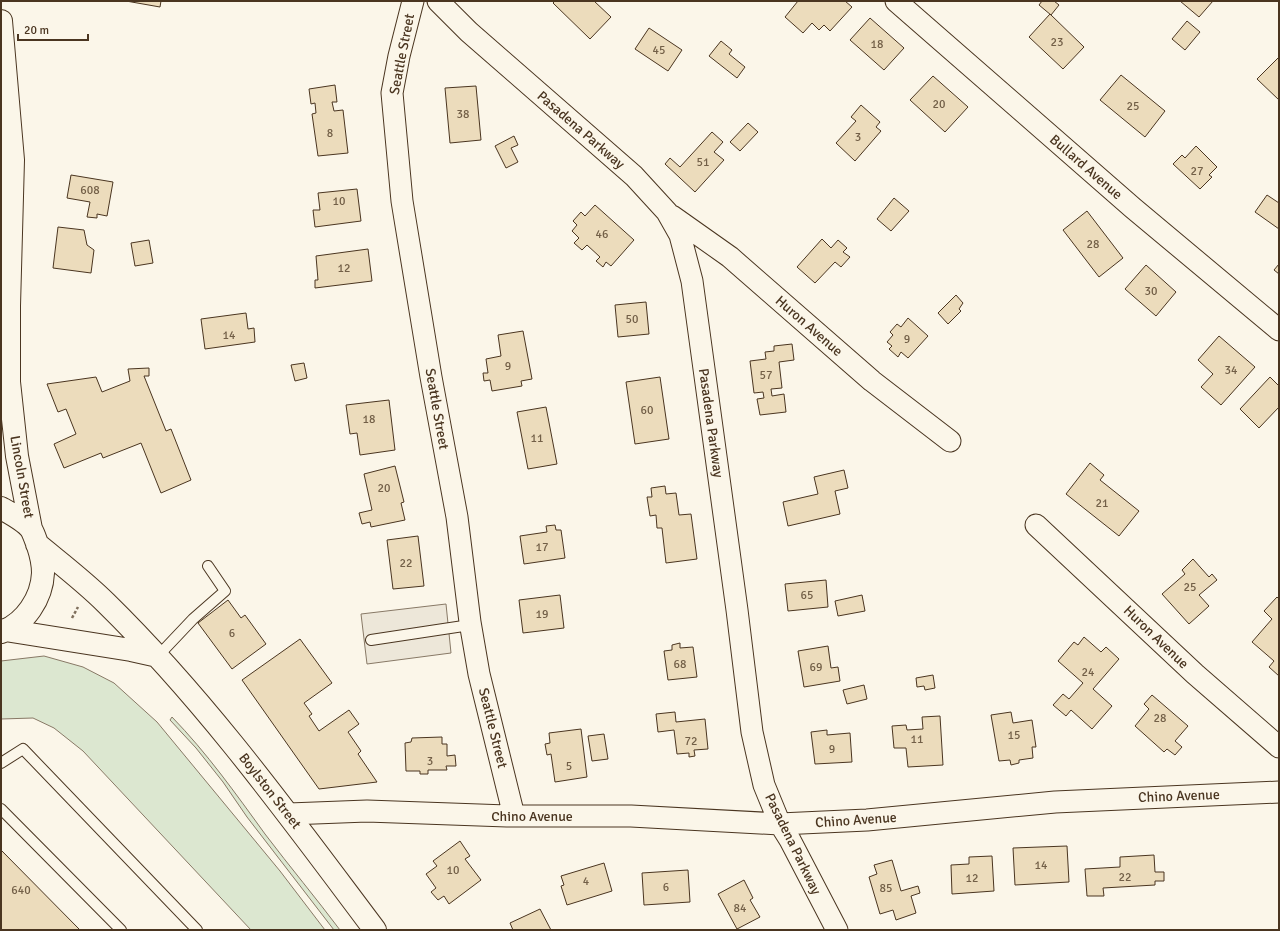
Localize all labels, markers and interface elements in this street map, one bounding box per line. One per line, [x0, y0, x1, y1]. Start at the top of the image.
street label: Seattle Street [386, 12, 418, 96]
scale bar [18, 16, 88, 42]
text: 20 m [24, 23, 49, 38]
house number: 23 [1051, 35, 1063, 50]
house number: 18 [871, 37, 883, 52]
house number: 45 [653, 43, 665, 58]
street label: Pasadena Parkway [534, 87, 629, 173]
house number: 20 [933, 97, 945, 112]
house number: 25 [1127, 99, 1139, 114]
house number: 38 [457, 107, 469, 122]
house number: 8 [327, 126, 333, 141]
house number: 3 [855, 130, 861, 145]
street label: Bullard Avenue [1046, 131, 1126, 203]
house number: 51 [697, 155, 709, 170]
house number: 27 [1191, 164, 1203, 179]
house number: 608 [80, 183, 100, 198]
house number: 10 [333, 194, 345, 209]
house number: 46 [596, 227, 608, 242]
house number: 28 [1087, 237, 1099, 252]
house number: 12 [338, 261, 350, 276]
house number: 30 [1145, 284, 1157, 299]
street label: Huron Avenue [772, 292, 846, 360]
house number: 50 [626, 312, 638, 327]
house number: 14 [223, 328, 236, 343]
house number: 9 [904, 332, 910, 347]
house number: 9 [505, 359, 511, 374]
house number: 34 [1225, 363, 1238, 378]
street label: Seattle Street [422, 367, 453, 451]
street label: Pasadena Parkway [695, 367, 727, 479]
house number: 57 [760, 368, 772, 383]
house number: 60 [641, 403, 653, 418]
house number: 18 [363, 412, 375, 427]
house number: 11 [531, 431, 543, 446]
street label: Lincoln Street [6, 434, 38, 520]
house number: 20 [378, 481, 390, 496]
house number: 21 [1096, 496, 1108, 511]
house number: 17 [536, 540, 548, 555]
house number: 22 [400, 556, 412, 571]
house number: 25 [1184, 580, 1196, 595]
house number: 65 [801, 588, 813, 603]
street label: Huron Avenue [1120, 602, 1192, 672]
house number: 19 [536, 607, 548, 622]
house number: 6 [229, 626, 235, 641]
house number: 68 [674, 657, 686, 672]
house number: 69 [810, 660, 822, 675]
house number: 24 [1082, 665, 1095, 680]
street label: Seattle Street [475, 686, 511, 770]
house number: 28 [1154, 711, 1166, 726]
house number: 15 [1008, 728, 1020, 743]
house number: 11 [911, 732, 923, 747]
house number: 72 [685, 734, 697, 749]
house number: 9 [829, 742, 835, 757]
street label: Boylston Street [235, 750, 305, 832]
house number: 3 [427, 754, 433, 769]
house number: 5 [566, 759, 572, 774]
street label: Chino Avenue [1138, 786, 1220, 806]
street label: Pasadena Parkway [761, 791, 825, 898]
street label: Chino Avenue [491, 808, 573, 825]
street label: Chino Avenue [815, 809, 897, 831]
house number: 14 [1035, 858, 1048, 873]
house number: 10 [447, 863, 459, 878]
house number: 22 [1119, 870, 1131, 885]
house number: 12 [966, 871, 978, 886]
house number: 4 [583, 874, 590, 889]
house number: 6 [663, 880, 669, 895]
house number: 85 [880, 881, 892, 896]
house number: 640 [11, 883, 31, 898]
house number: 84 [734, 901, 747, 916]

